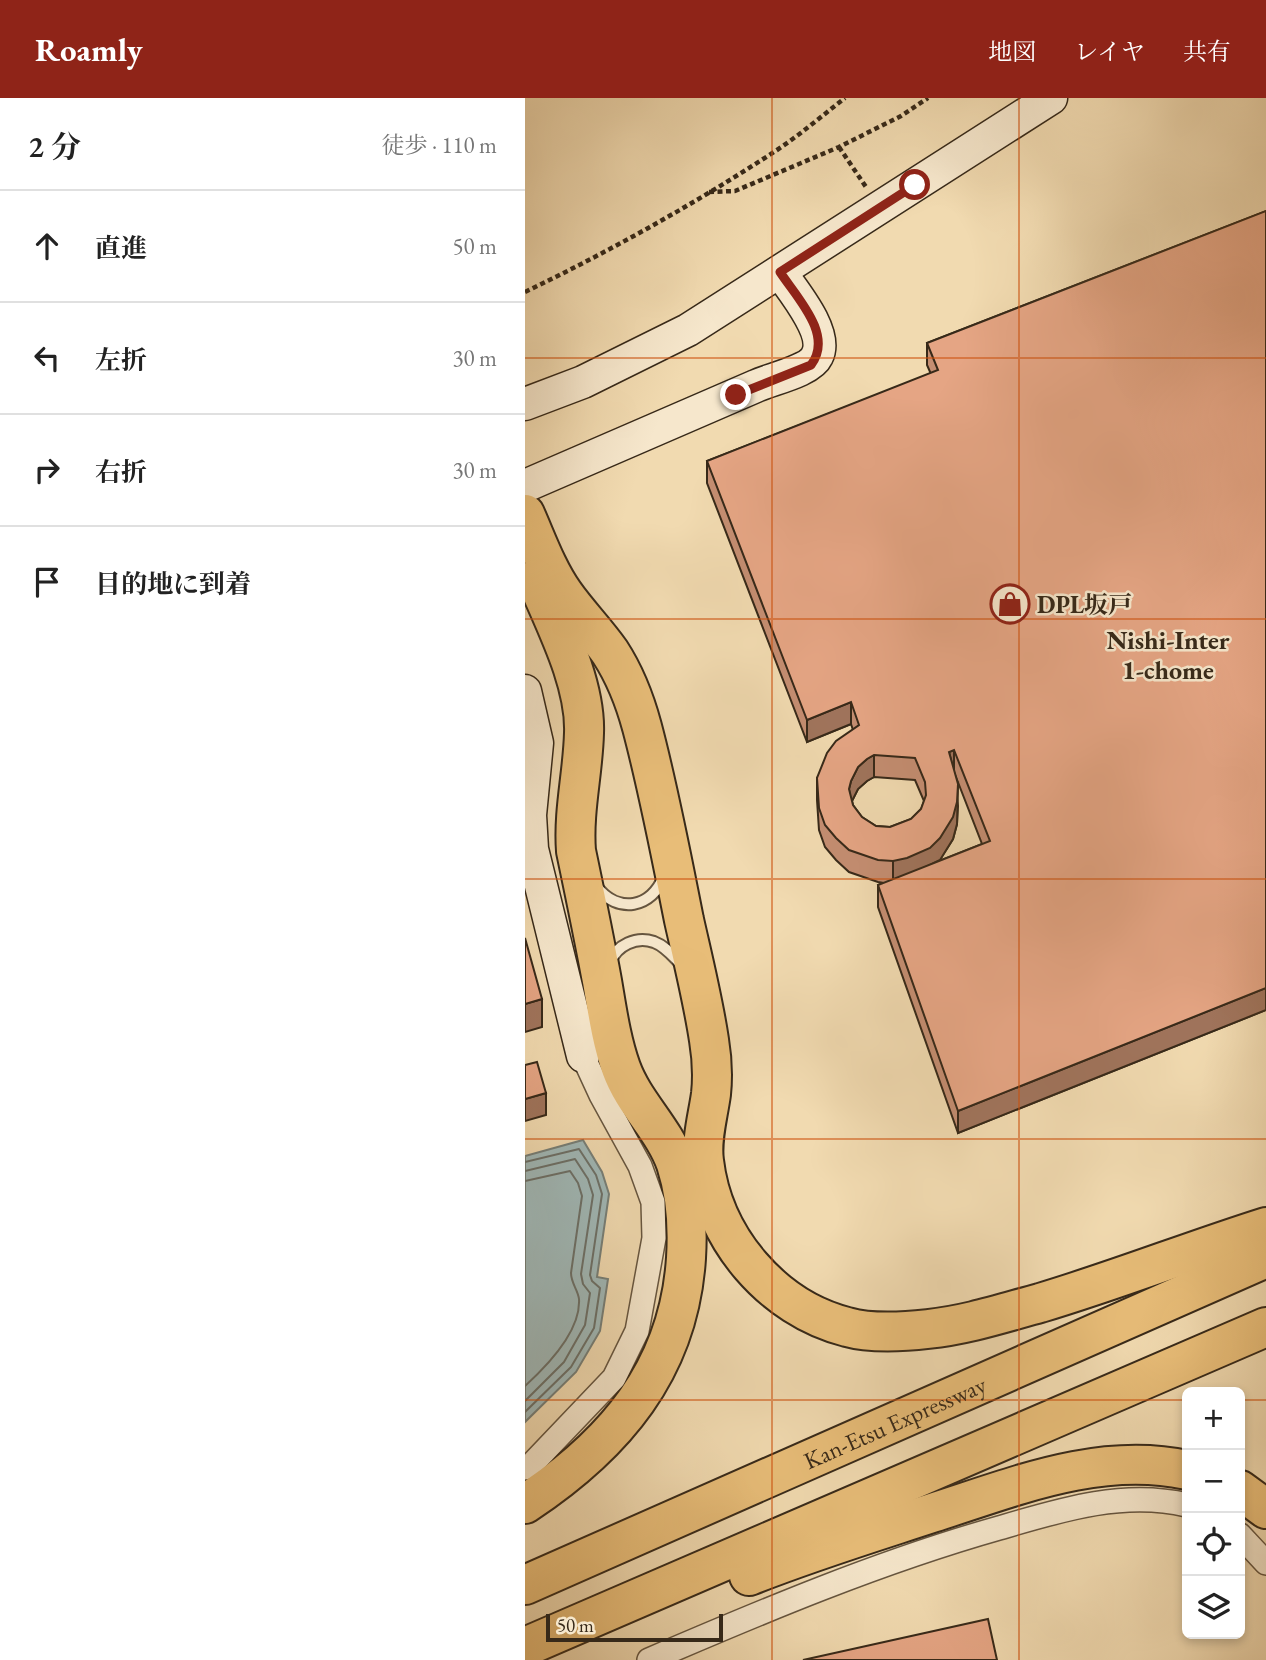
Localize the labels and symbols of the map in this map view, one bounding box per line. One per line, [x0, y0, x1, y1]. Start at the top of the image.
route start [899, 169, 930, 200]
route end [720, 379, 751, 410]
shop icon: DPL坂戸 [989, 583, 1031, 625]
place label: DPL坂戸 [1037, 589, 1132, 620]
district label: Nishi-Inter 1-chome [1106, 623, 1230, 687]
street label: Kan-Etsu Expressway [799, 1368, 991, 1476]
scale bar [546, 1611, 723, 1643]

